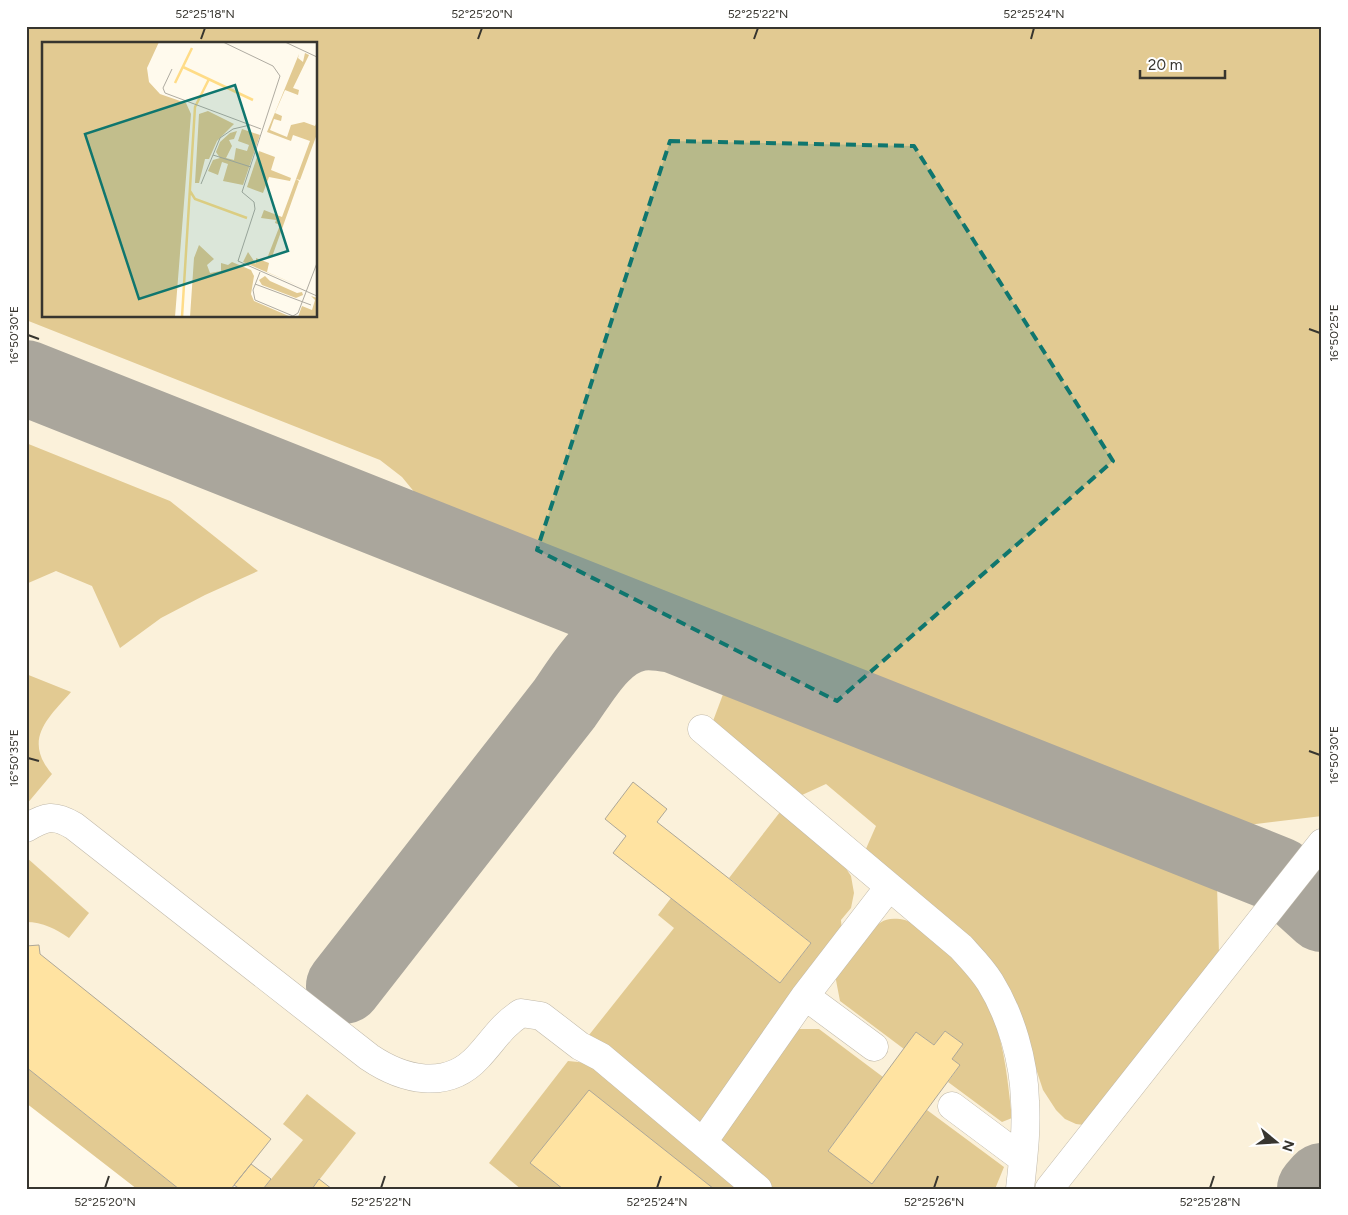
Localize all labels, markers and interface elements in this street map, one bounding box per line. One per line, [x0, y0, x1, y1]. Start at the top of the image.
text: 52°25'18"N [175, 7, 235, 21]
text: 52°25'20"N [451, 7, 513, 21]
text: 52°25'22"N [728, 7, 788, 21]
text: 52°25'24"N [1003, 7, 1065, 21]
inset map [42, 42, 318, 318]
scale bar [1140, 48, 1226, 80]
text: 20 m [1148, 56, 1182, 74]
text: 16°50'25"E [1327, 304, 1341, 362]
text: 16°50'30"E [7, 306, 21, 364]
text: 16°50'30"E [1327, 726, 1341, 784]
text: 16°50'35"E [7, 729, 21, 787]
north arrow [1250, 1118, 1300, 1168]
text: N [1278, 1138, 1298, 1154]
text: 52°25'20"N [74, 1195, 136, 1209]
text: 52°25'22"N [351, 1195, 411, 1209]
text: 52°25'24"N [626, 1195, 688, 1209]
text: 52°25'26"N [904, 1195, 964, 1209]
text: 52°25'28"N [1179, 1195, 1241, 1209]

